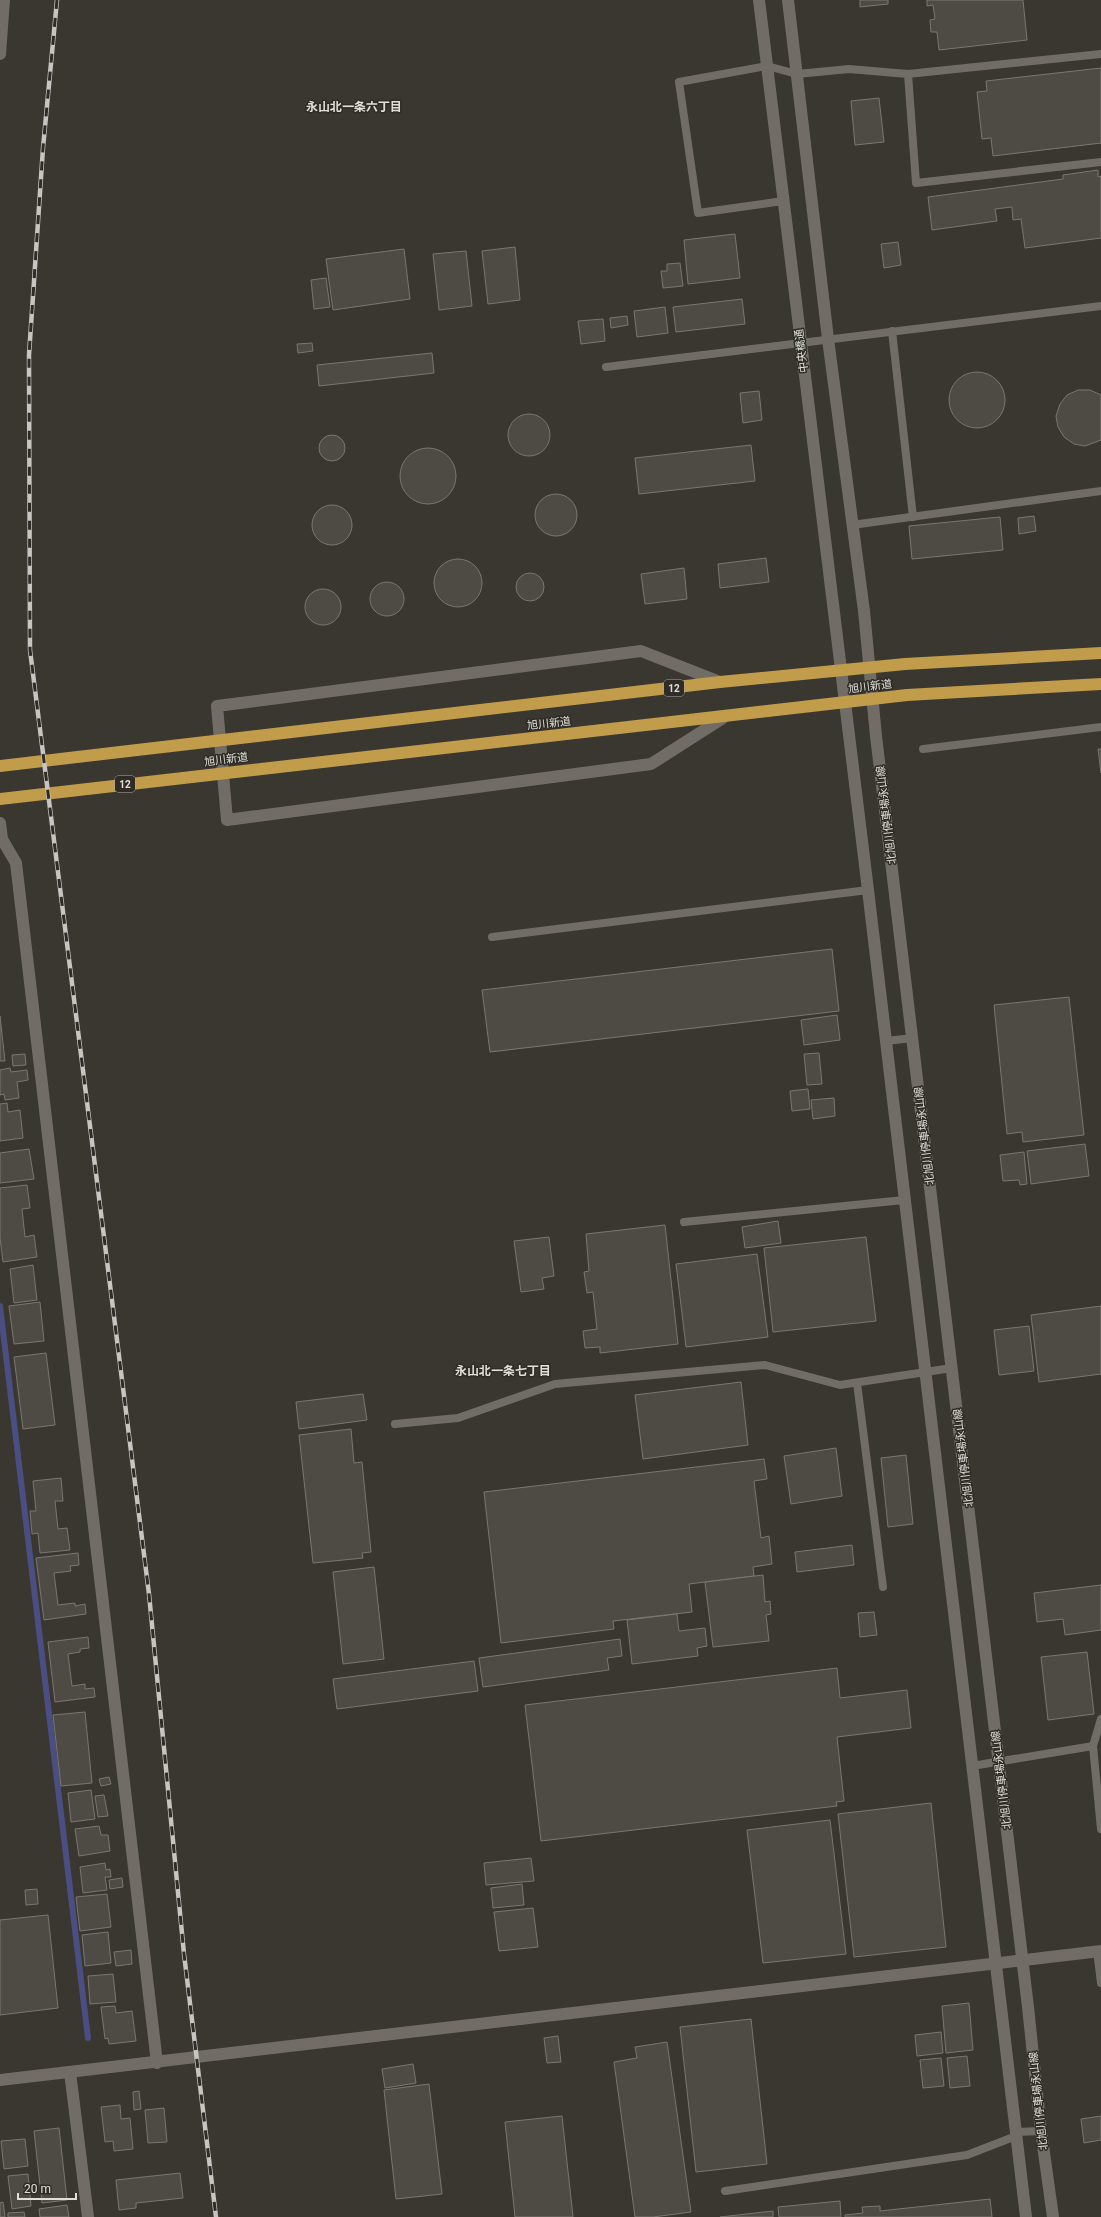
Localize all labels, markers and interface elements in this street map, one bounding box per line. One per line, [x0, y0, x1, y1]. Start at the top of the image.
district label: 永山北一条六丁目 [306, 100, 402, 114]
street label: 中央橋通 [792, 328, 811, 374]
street label: 旭川新道 [847, 677, 893, 696]
road number: 12 [664, 680, 684, 696]
street label: 旭川新道 [526, 715, 572, 732]
street label: 旭川新道 [203, 750, 249, 769]
street label: 北旭川停車場永山線 [874, 765, 899, 865]
road number: 12 [115, 776, 135, 792]
street label: 北旭川停車場永山線 [912, 1086, 937, 1186]
district label: 永山北一条七丁目 [455, 1364, 551, 1378]
street label: 北旭川停車場永山線 [951, 1408, 976, 1508]
street label: 北旭川停車場永山線 [989, 1730, 1014, 1830]
street label: 北旭川停車場永山線 [1027, 2051, 1050, 2151]
scale bar [18, 2175, 76, 2201]
text: 20 m [24, 2182, 51, 2196]

